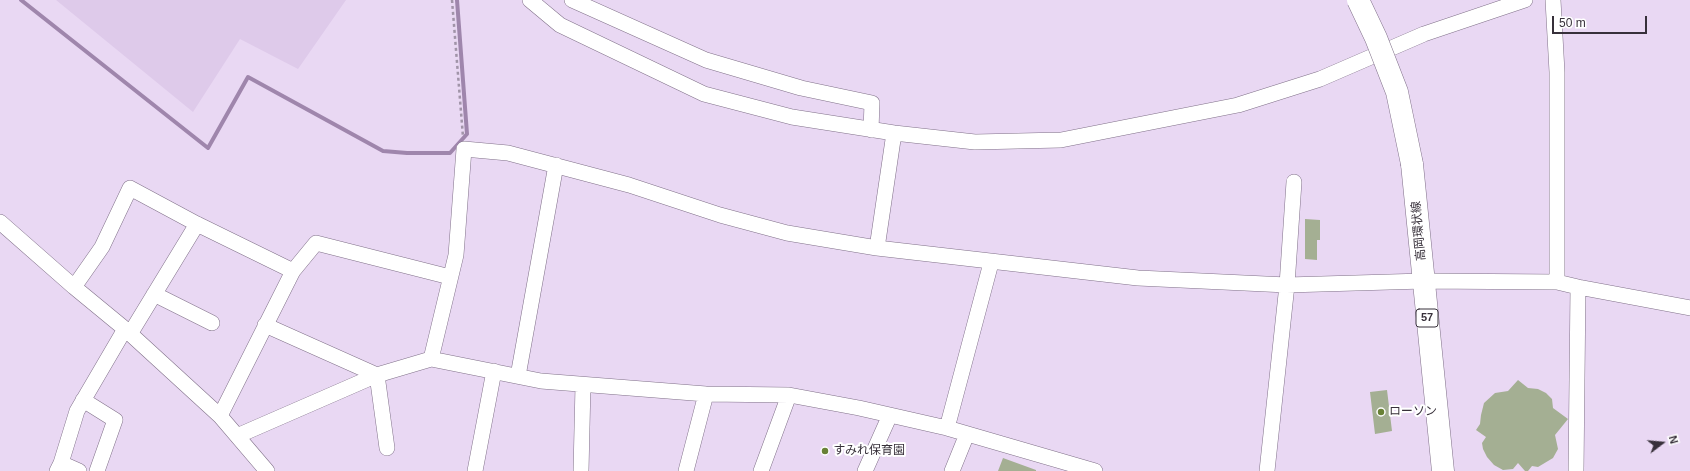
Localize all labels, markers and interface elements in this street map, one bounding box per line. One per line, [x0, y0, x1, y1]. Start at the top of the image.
scale bar [1554, 8, 1649, 34]
text: 50 m [1559, 16, 1586, 30]
street label: 高岡環状線 [1409, 200, 1429, 262]
road number: 57 [1416, 309, 1438, 327]
place label: ローソン [1389, 405, 1437, 419]
marker: ローソン [1376, 407, 1386, 417]
north arrow [1642, 423, 1682, 463]
text: N [1667, 434, 1680, 445]
place label: すみれ保育園 [833, 444, 905, 458]
marker: すみれ保育園 [820, 446, 830, 456]

